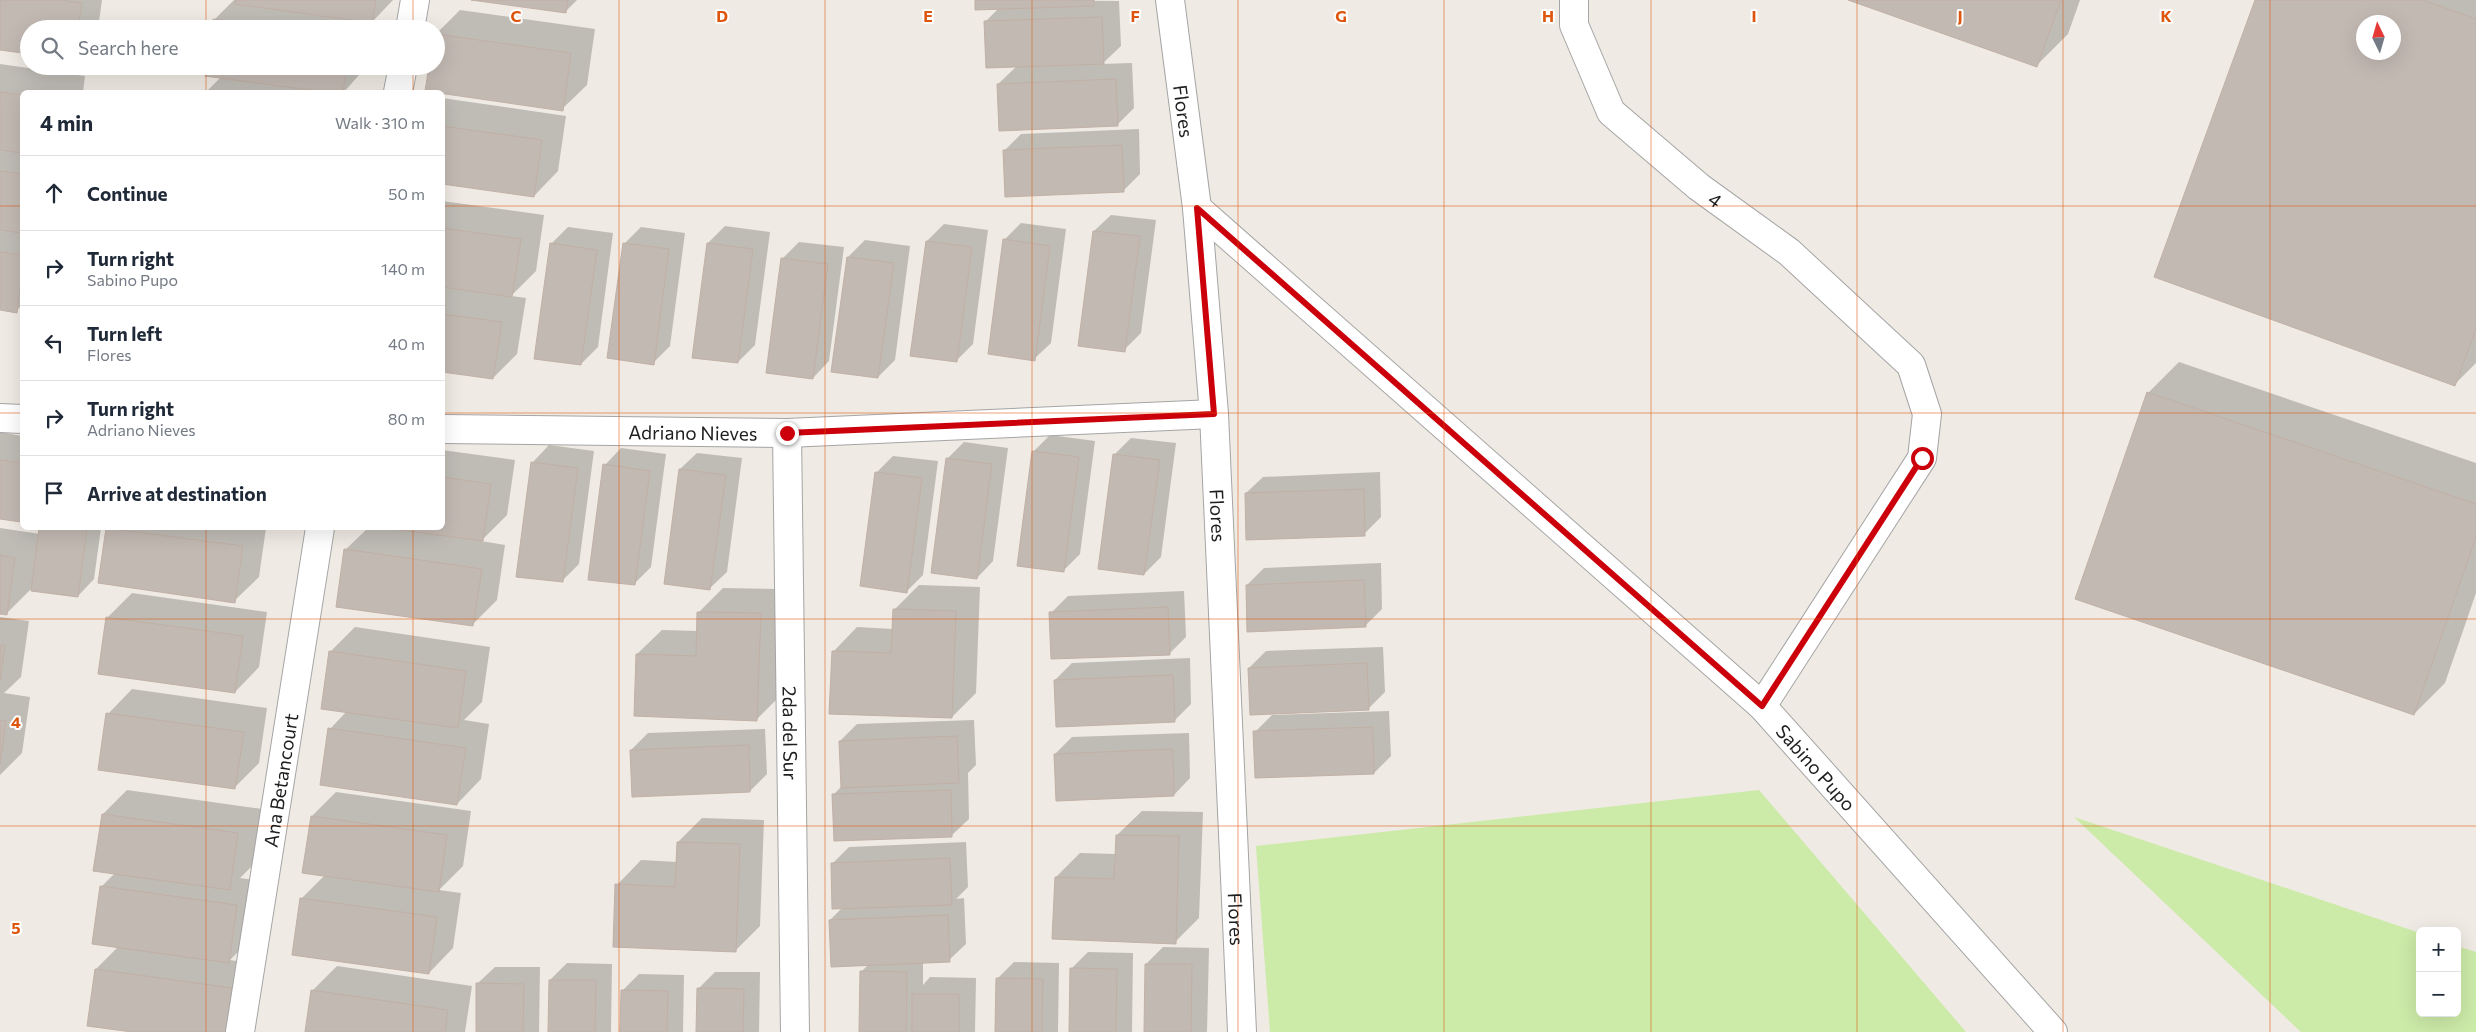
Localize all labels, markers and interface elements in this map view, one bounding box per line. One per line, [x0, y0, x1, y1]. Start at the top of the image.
text: C [511, 6, 522, 25]
text: D [716, 6, 728, 25]
text: E [923, 6, 933, 25]
text: F [1130, 6, 1140, 25]
text: G [1335, 6, 1347, 25]
text: H [1542, 6, 1554, 25]
text: I [1751, 6, 1757, 25]
text: J [1957, 6, 1963, 25]
text: K [2160, 6, 2172, 25]
north arrow [2356, 15, 2401, 60]
search box [20, 20, 445, 75]
icon: search [38, 34, 66, 62]
text: Search here [78, 36, 178, 59]
street label: Flores [1170, 83, 1199, 139]
text: 4 min [40, 110, 93, 135]
text: Walk · 310 m [335, 113, 425, 132]
icon: ahead [40, 179, 68, 207]
text: Continue [87, 182, 167, 205]
text: 50 m [388, 184, 425, 203]
street label: 4 [1705, 187, 1727, 212]
text: Turn right [87, 247, 174, 270]
icon: right [40, 254, 68, 282]
text: 140 m [381, 259, 425, 278]
text: Sabino Pupo [87, 270, 178, 289]
text: Turn left [87, 322, 162, 345]
icon: left [40, 329, 68, 357]
text: 40 m [388, 334, 425, 353]
text: Flores [87, 345, 132, 364]
text: Turn right [87, 397, 174, 420]
icon: right [40, 404, 68, 432]
text: 80 m [388, 409, 425, 428]
text: Adriano Nieves [87, 420, 196, 439]
street label: Adriano Nieves [628, 420, 758, 444]
route end [776, 422, 799, 445]
route start [1911, 447, 1934, 470]
icon: arrive [40, 479, 68, 507]
text: Arrive at destination [87, 482, 267, 505]
street label: Flores [1206, 488, 1231, 542]
street label: 2da del Sur [779, 686, 803, 781]
street label: Ana Betancourt [258, 711, 302, 849]
text: 4 [11, 712, 21, 731]
street label: Sabino Pupo [1772, 719, 1861, 815]
street label: Flores [1224, 892, 1250, 946]
text: 5 [11, 918, 21, 937]
map controls [2416, 927, 2461, 1017]
button: + [2416, 927, 2461, 972]
button: − [2416, 972, 2461, 1017]

